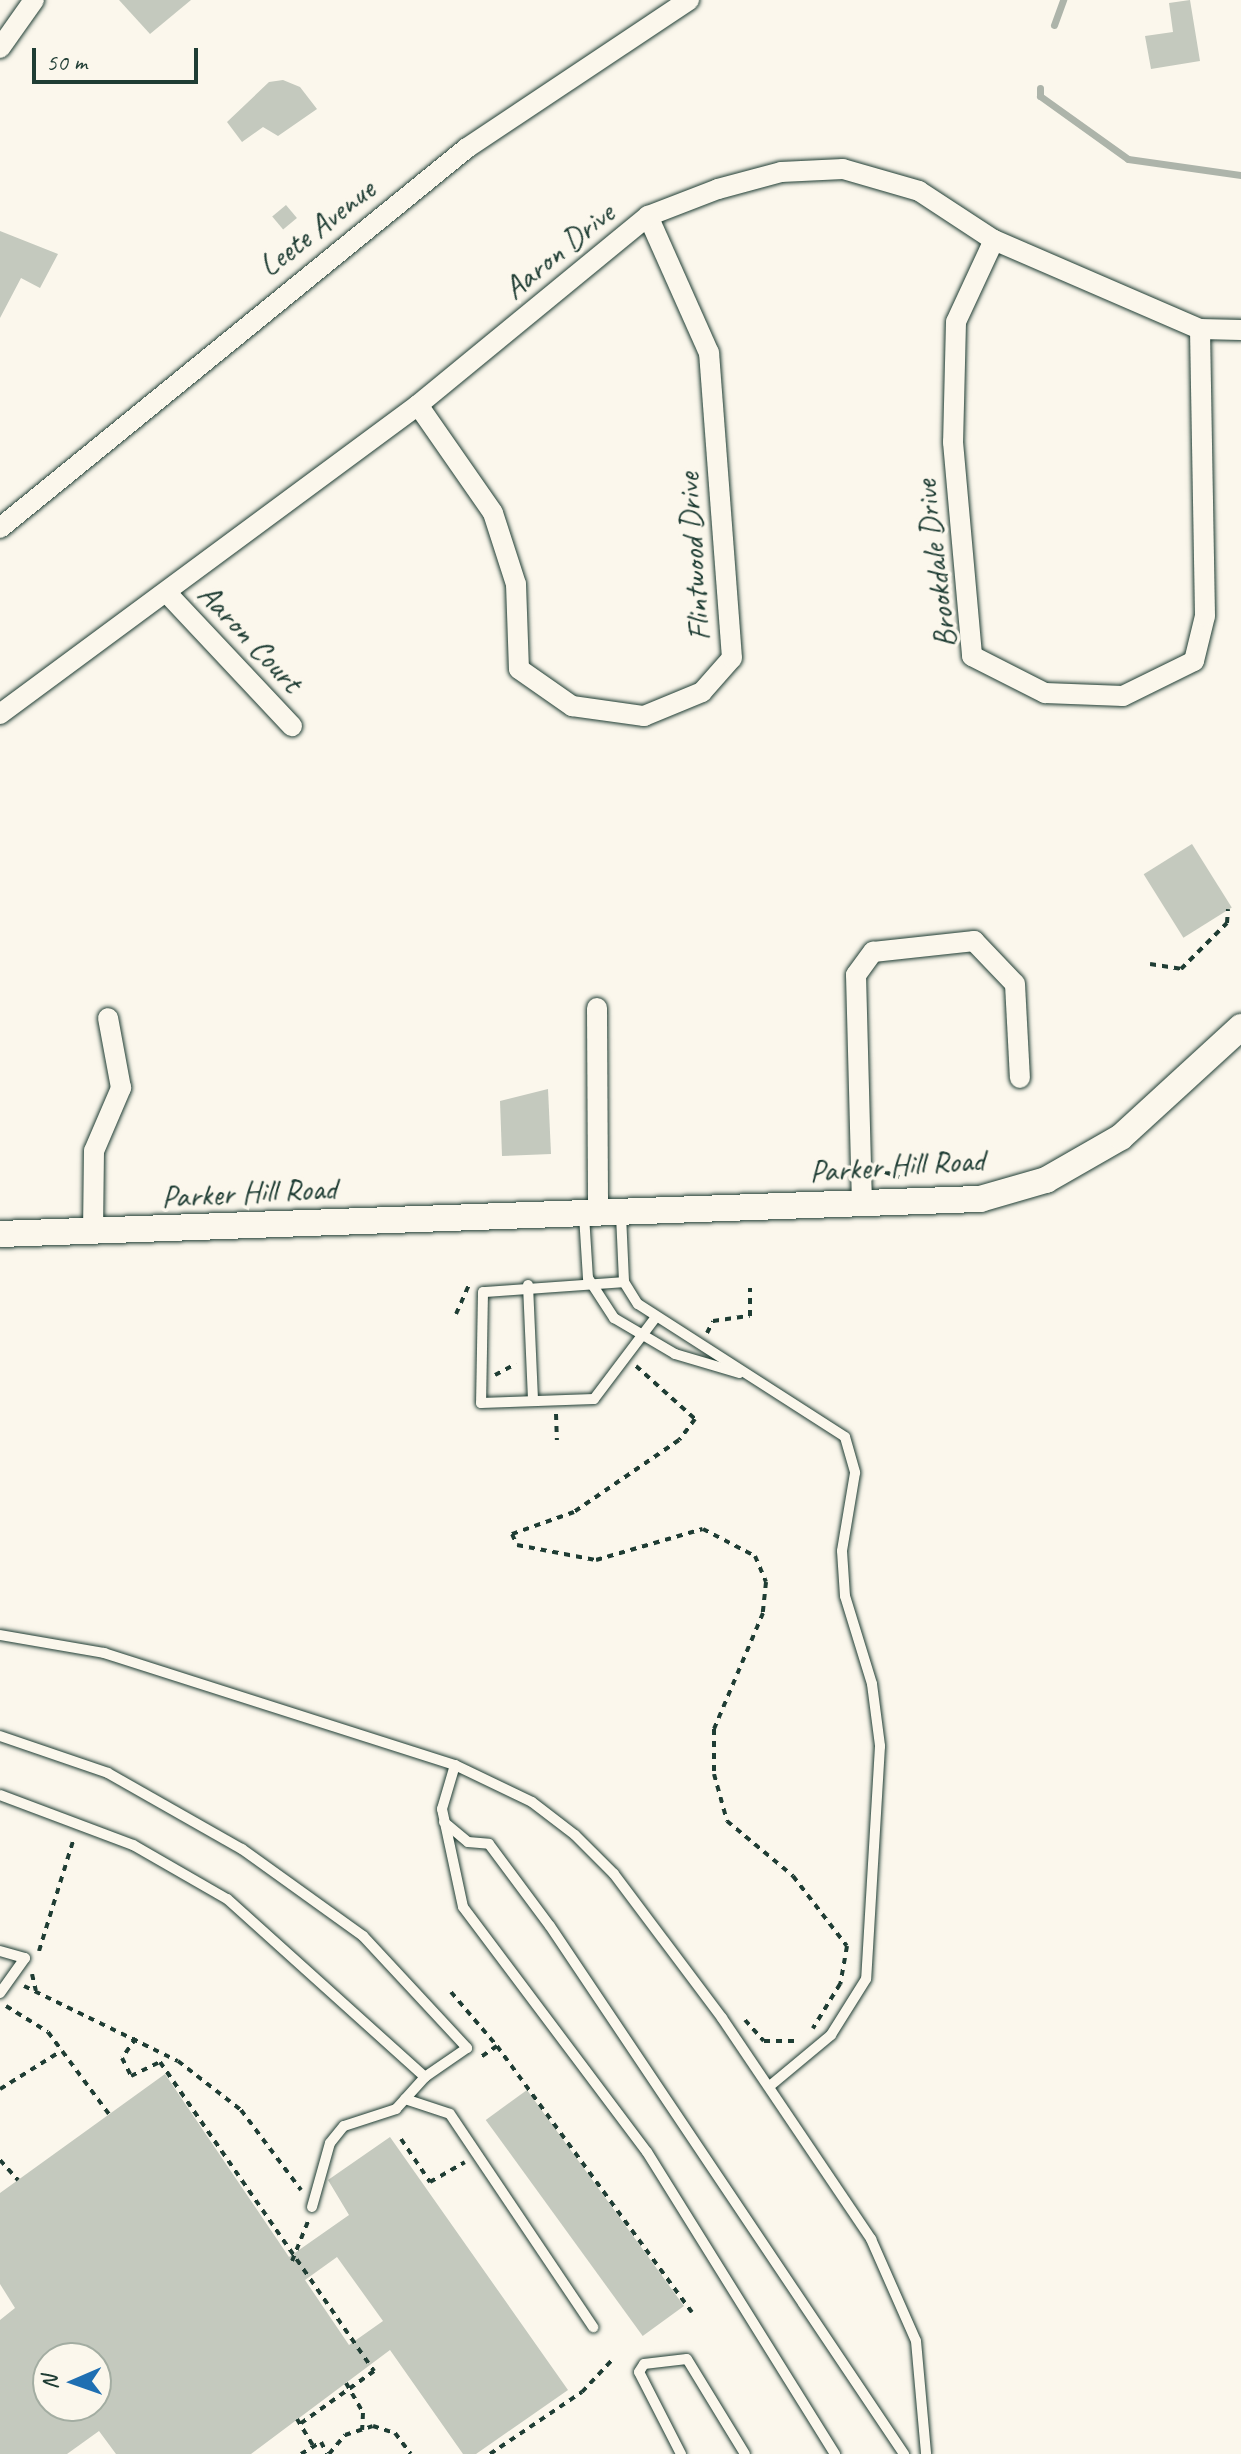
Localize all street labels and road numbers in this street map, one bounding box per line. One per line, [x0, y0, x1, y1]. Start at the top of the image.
street label: Leete Avenue [251, 171, 383, 285]
street label: Aaron Drive [495, 194, 623, 308]
street label: Flintwood Drive [669, 472, 719, 642]
street label: Brookdale Drive [907, 478, 965, 650]
street label: Aaron Court [190, 575, 310, 701]
street label: Parker Hill Road [807, 1141, 987, 1191]
street label: Parker Hill Road [160, 1169, 338, 1217]

